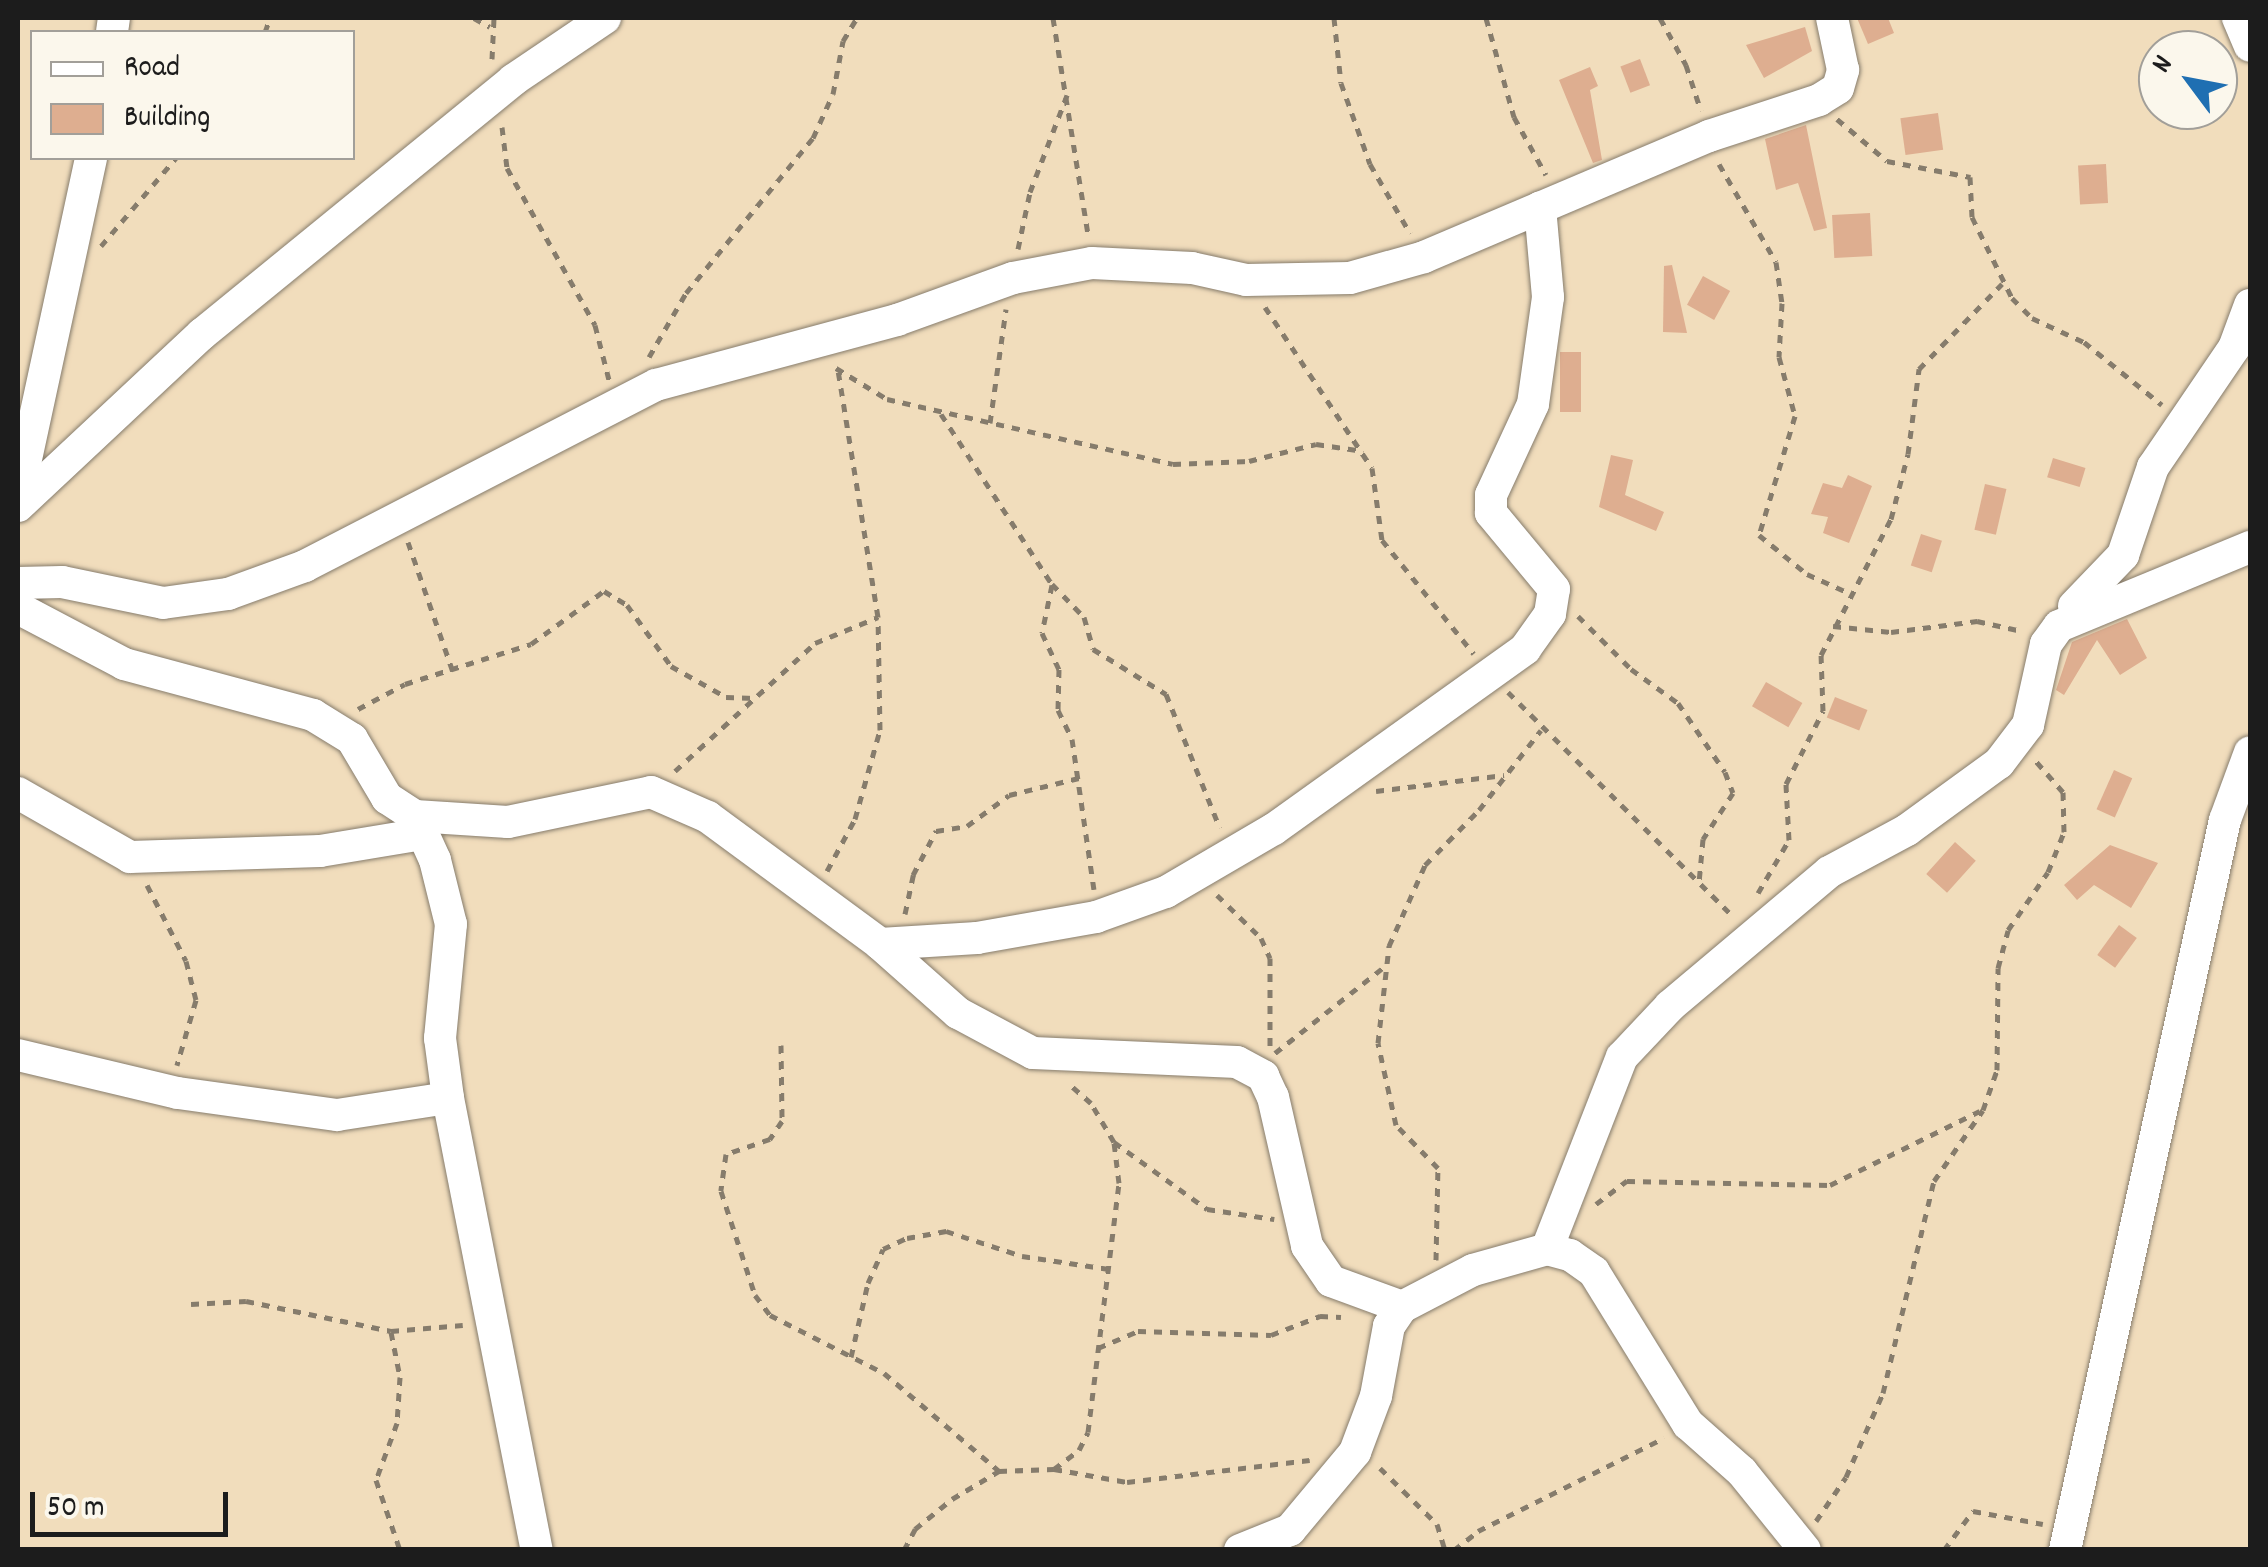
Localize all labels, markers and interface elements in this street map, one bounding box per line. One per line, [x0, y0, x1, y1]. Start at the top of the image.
legend [30, 30, 355, 160]
north arrow [2138, 30, 2238, 130]
text: Road [124, 48, 180, 91]
text: N [2144, 49, 2185, 82]
text: Building [124, 98, 210, 141]
scale bar [35, 1472, 232, 1534]
text: 50 m [47, 1488, 105, 1531]

